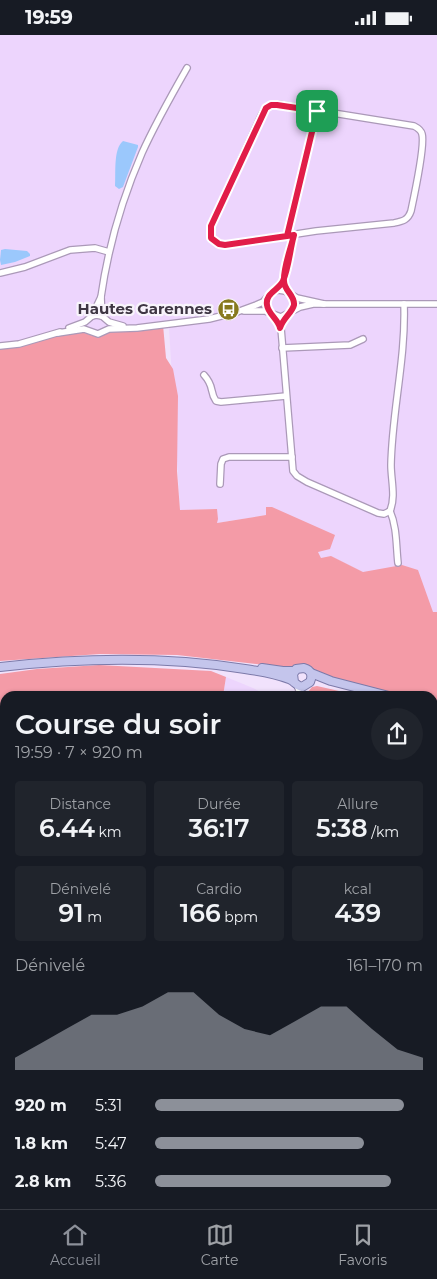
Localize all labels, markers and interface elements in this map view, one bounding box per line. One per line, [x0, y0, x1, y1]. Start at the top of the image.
text: 19:59 [25, 6, 73, 29]
pin [296, 90, 338, 132]
icon: arrive [303, 97, 331, 125]
bus stop icon: Hautes Garennes [216, 297, 240, 321]
place label: Hautes Garennes [78, 299, 212, 318]
text: Course du soir [15, 707, 221, 741]
button: share [371, 708, 423, 760]
text: 19:59 · 7 × 920 m [15, 743, 143, 762]
text: Distance [50, 795, 111, 813]
text: Durée [197, 795, 241, 813]
text: Allure [337, 795, 378, 813]
text: 6.44 [39, 813, 95, 843]
text: 36:17 [188, 813, 250, 843]
text: 5:38 [316, 813, 368, 843]
text: km [95, 823, 122, 841]
text: /km [368, 823, 399, 841]
text: Dénivelé [50, 880, 111, 898]
text: Cardio [196, 880, 242, 898]
text: kcal [344, 880, 372, 898]
text: 91 [58, 898, 84, 928]
text: 166 [180, 898, 221, 928]
text: 439 [334, 898, 381, 928]
text: m [84, 908, 102, 926]
text: bpm [221, 908, 258, 926]
text: Dénivelé [15, 956, 85, 975]
text: 161–170 m [347, 956, 423, 975]
text: 920 m [15, 1096, 67, 1115]
text: 5:31 [95, 1096, 122, 1115]
text: 1.8 km [15, 1134, 68, 1153]
text: 5:47 [95, 1134, 127, 1153]
text: 2.8 km [15, 1172, 71, 1191]
text: 5:36 [95, 1172, 126, 1191]
tab: Accueil [50, 1221, 101, 1269]
tab: Carte [201, 1221, 238, 1269]
tab: Favoris [338, 1221, 387, 1269]

